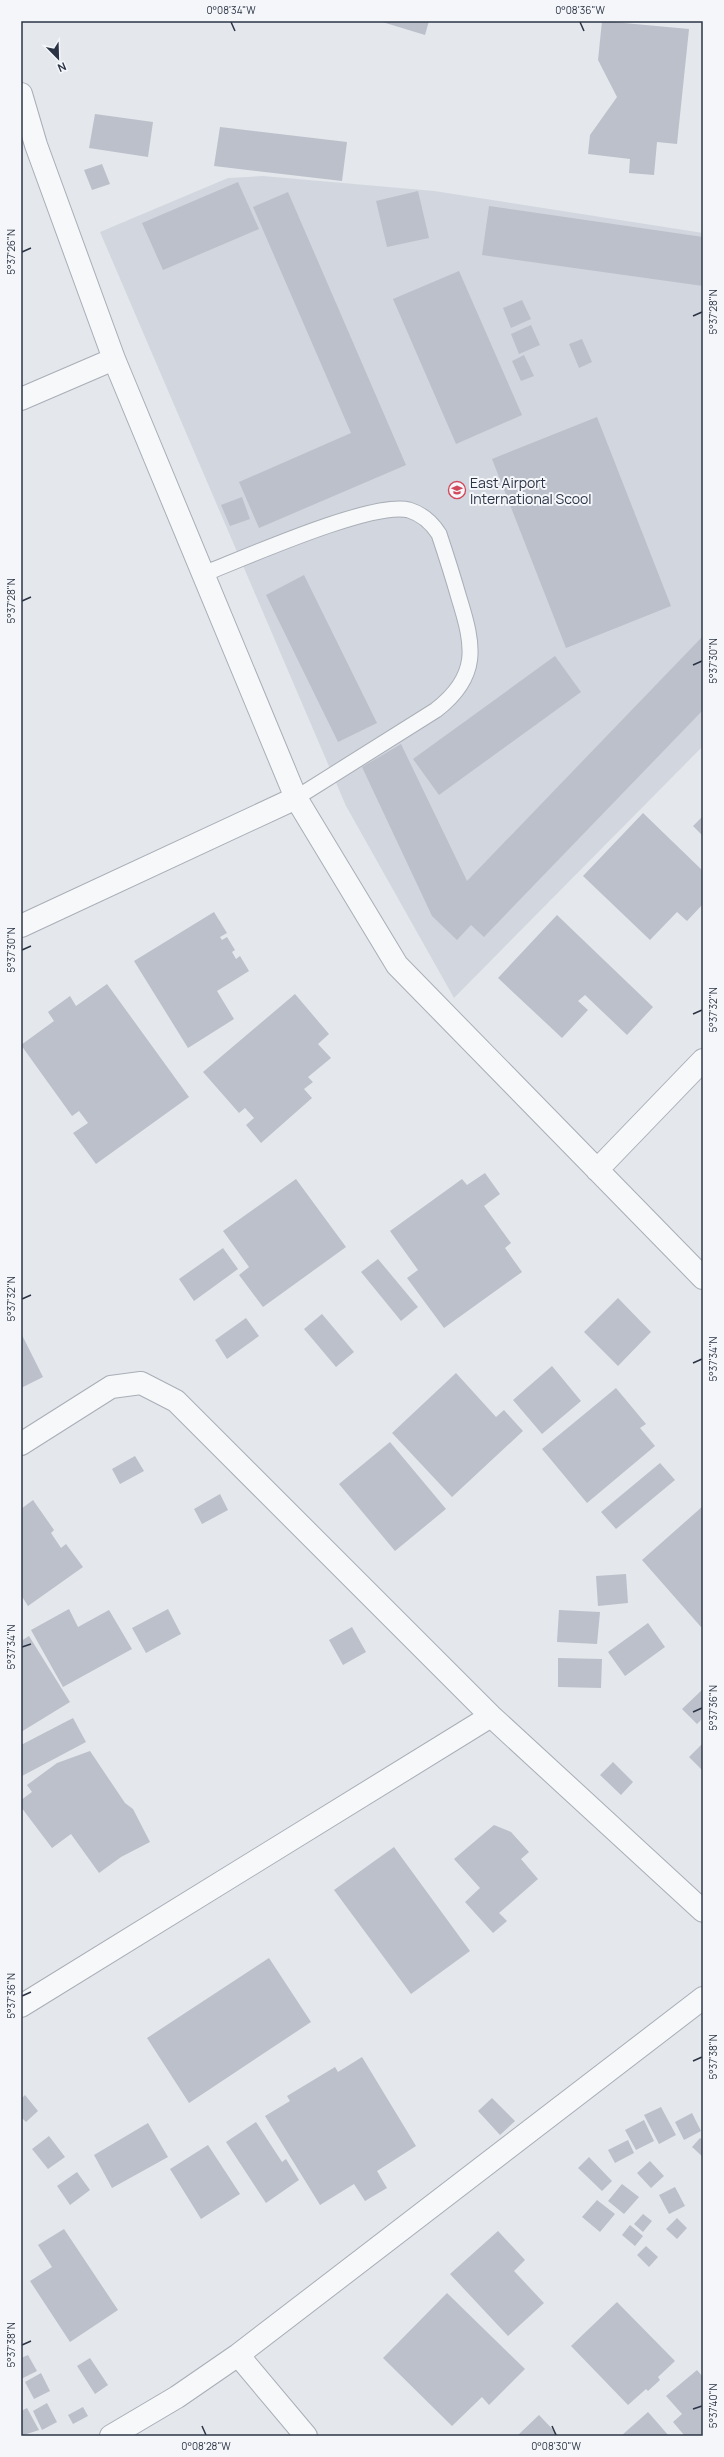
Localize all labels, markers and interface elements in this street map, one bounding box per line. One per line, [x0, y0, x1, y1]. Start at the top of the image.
text: 0°08'34"W [206, 3, 256, 17]
text: 0°08'36"W [555, 3, 605, 17]
north arrow [38, 38, 78, 78]
text: N [55, 59, 69, 76]
text: 5°37'26"N [4, 229, 18, 275]
text: 5°37'28"N [706, 289, 720, 335]
place label: East Airport International Scool [470, 473, 592, 508]
school or university icon: East Airport International Scool [447, 480, 467, 500]
text: 5°37'28"N [4, 578, 18, 624]
text: 5°37'30"N [706, 638, 720, 684]
text: 5°37'30"N [4, 927, 18, 973]
text: 5°37'32"N [706, 987, 720, 1032]
text: 5°37'32"N [4, 1276, 18, 1321]
text: 5°37'34"N [706, 1336, 720, 1381]
text: 5°37'34"N [4, 1624, 18, 1669]
text: 5°37'36"N [706, 1685, 720, 1731]
text: 5°37'36"N [4, 1973, 18, 2019]
text: 5°37'38"N [706, 2034, 720, 2080]
text: 5°37'38"N [4, 2322, 18, 2368]
text: 5°37'40"N [706, 2384, 720, 2428]
text: 0°08'28"W [181, 2439, 231, 2453]
text: 0°08'30"W [531, 2439, 581, 2453]

